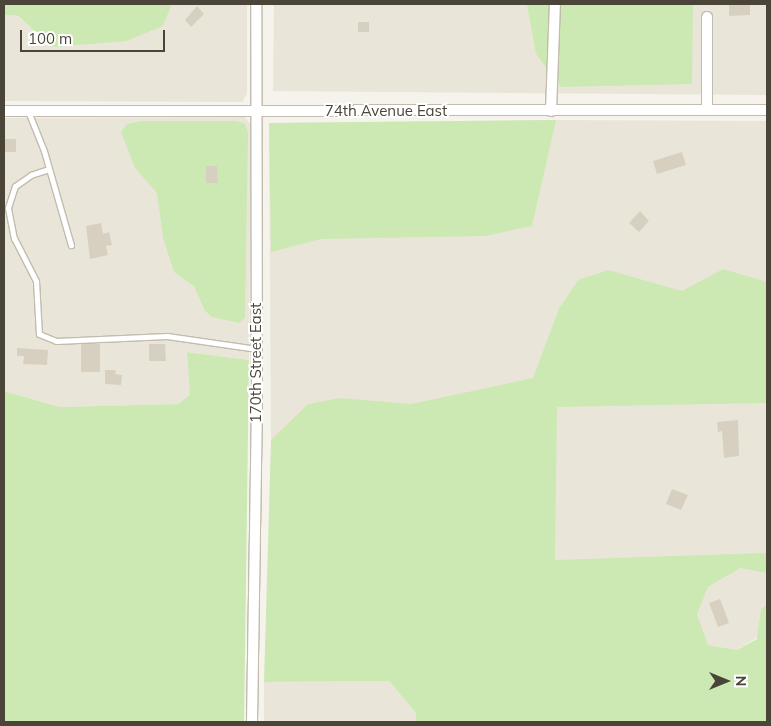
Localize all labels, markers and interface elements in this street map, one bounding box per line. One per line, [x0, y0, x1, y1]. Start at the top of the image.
scale bar [22, 20, 168, 52]
text: 100 m [28, 29, 72, 48]
street label: 74th Avenue East [325, 102, 447, 120]
street label: 170th Street East [247, 303, 265, 423]
north arrow [701, 656, 751, 706]
text: N [732, 676, 750, 686]

